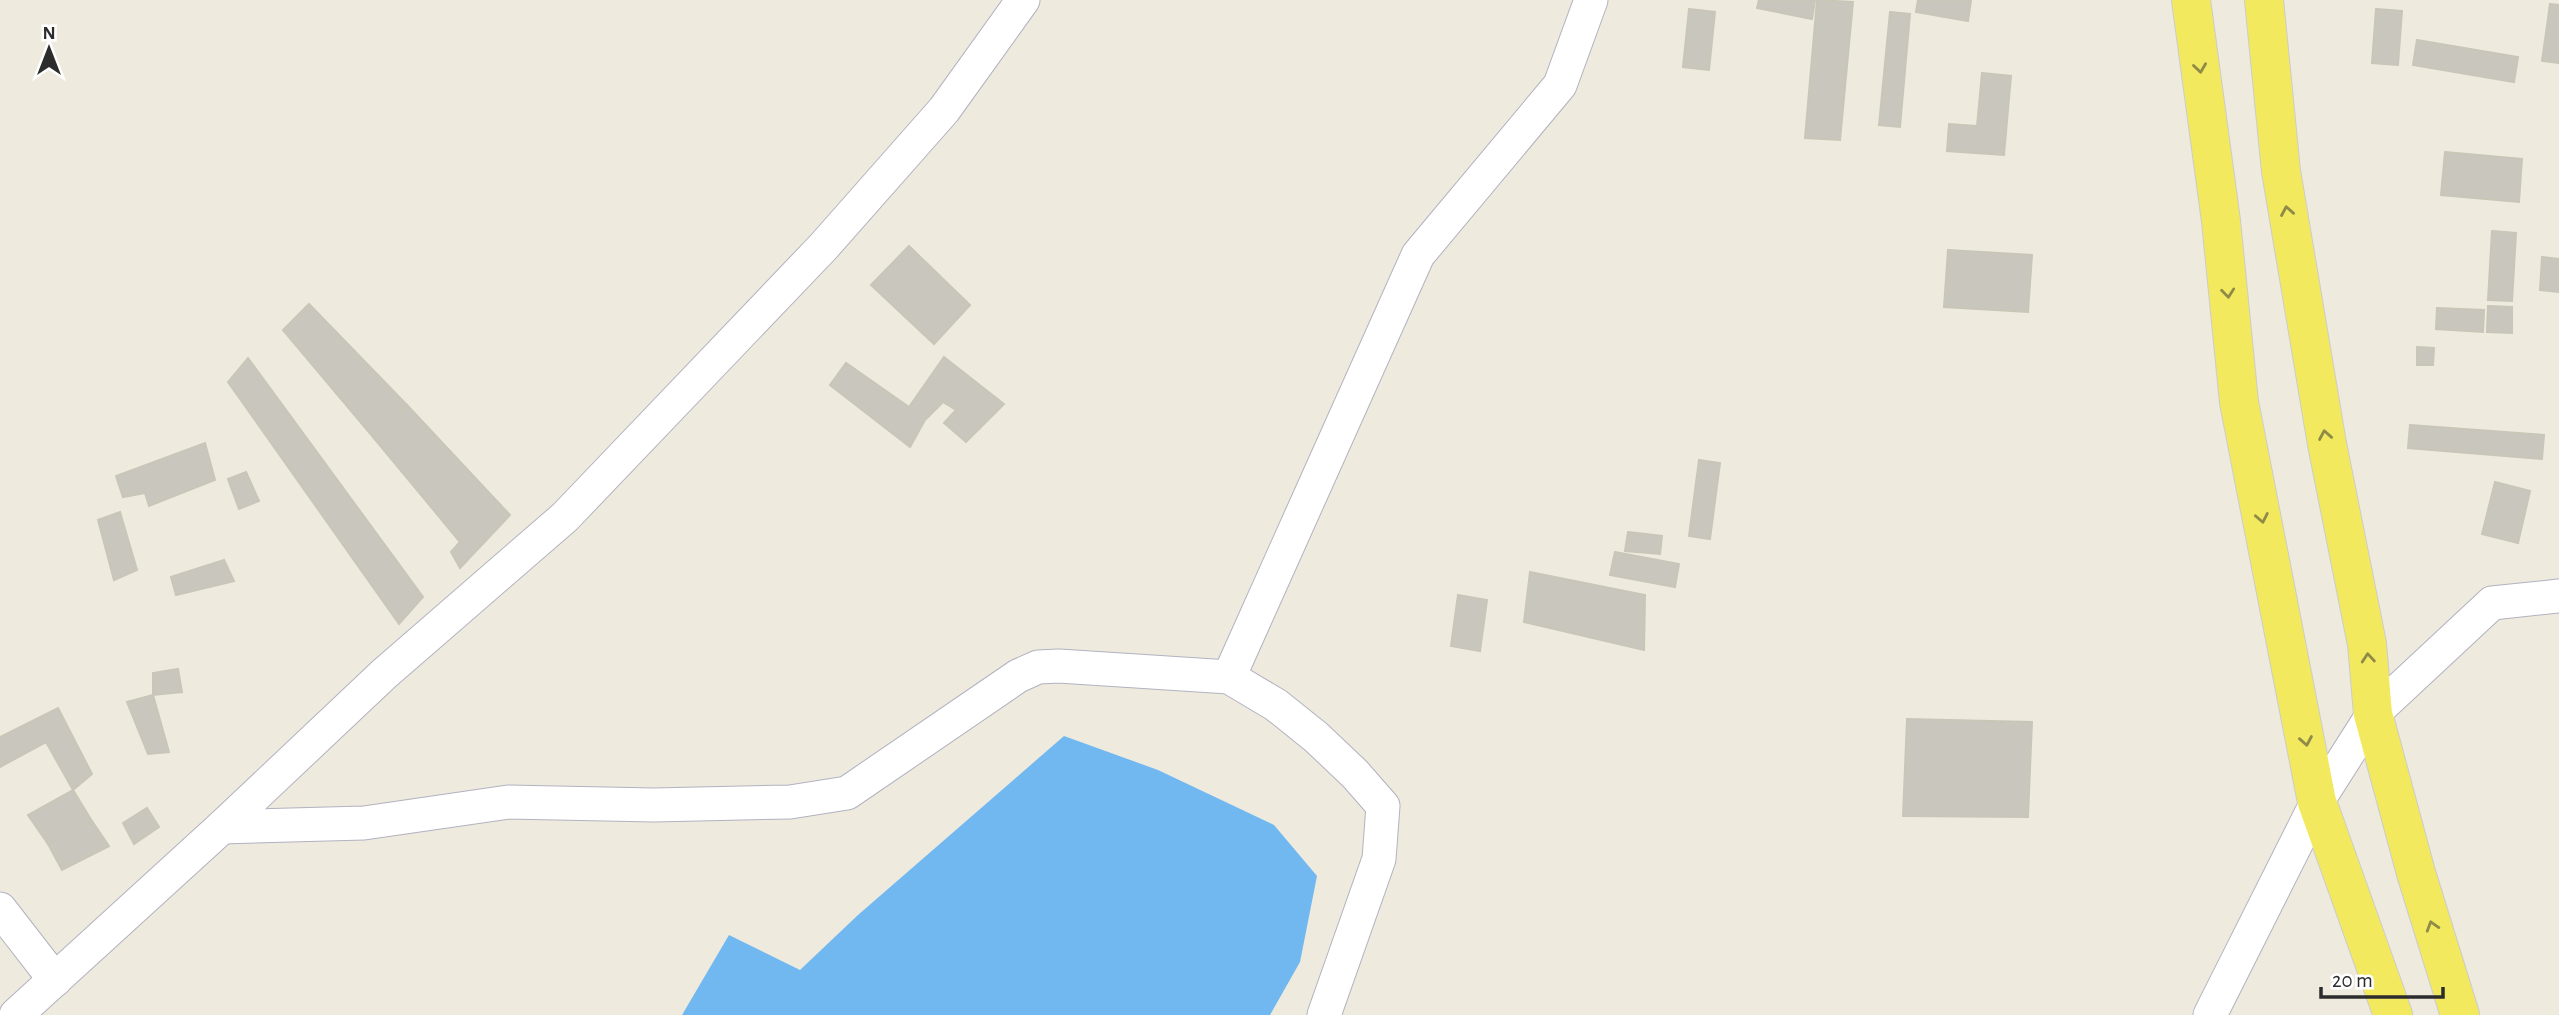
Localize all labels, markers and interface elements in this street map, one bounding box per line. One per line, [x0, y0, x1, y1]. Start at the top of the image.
north arrow [14, 14, 84, 84]
text: N [42, 24, 56, 43]
one-way arrow [2193, 62, 2208, 73]
one-way arrow [2280, 205, 2295, 217]
one-way arrow [2220, 288, 2235, 299]
one-way arrow [2318, 429, 2333, 441]
one-way arrow [2253, 512, 2268, 524]
one-way arrow [2361, 652, 2376, 663]
one-way arrow [2298, 735, 2313, 747]
one-way arrow [2426, 921, 2441, 933]
scale bar [2321, 956, 2444, 1000]
text: 20 m [2332, 970, 2373, 991]

